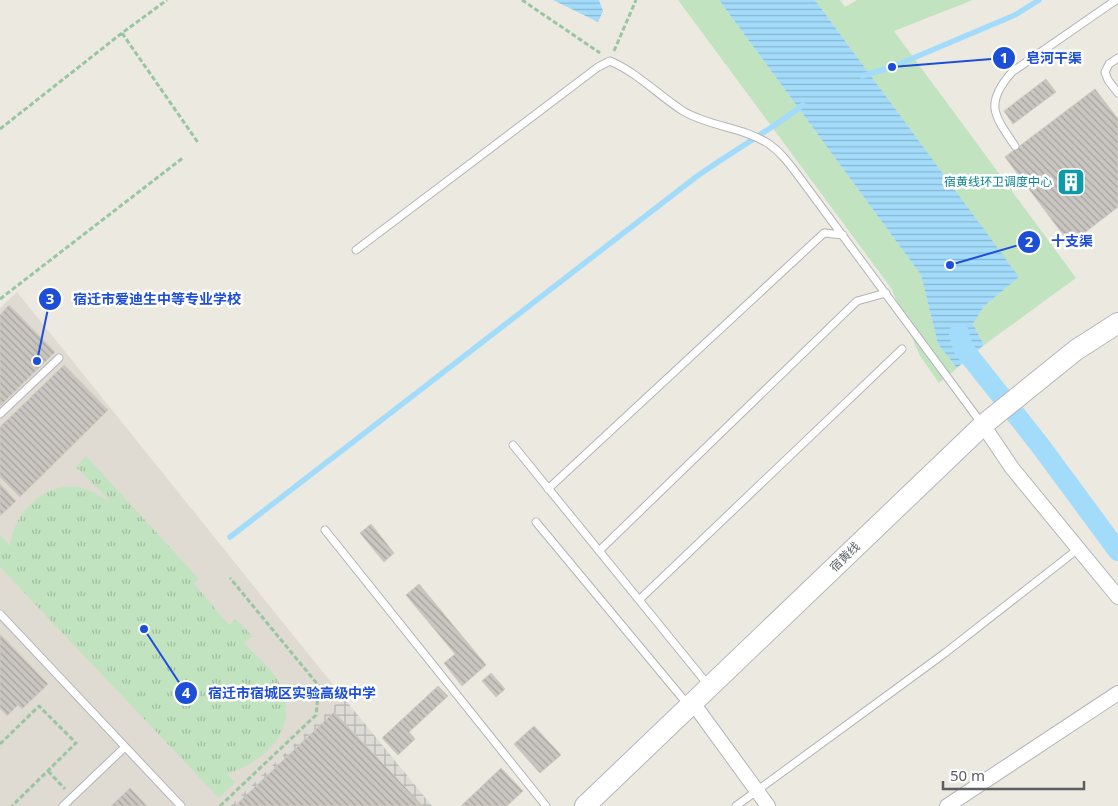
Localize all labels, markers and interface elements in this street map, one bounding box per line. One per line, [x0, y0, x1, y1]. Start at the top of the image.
callout: 皂河干渠 [991, 44, 1092, 73]
text: 1 [1000, 47, 1008, 67]
text: 皂河干渠 [1026, 48, 1082, 67]
building icon: 宿黄线环卫调度中心 [1056, 167, 1086, 197]
place label: 宿黄线环卫调度中心 [944, 173, 1052, 190]
callout: 十支渠 [1016, 227, 1103, 256]
text: 2 [1025, 231, 1034, 251]
text: 十支渠 [1051, 231, 1093, 250]
callout: 宿迁市爱迪生中等专业学校 [38, 285, 251, 314]
text: 3 [46, 288, 54, 308]
text: 宿迁市爱迪生中等专业学校 [73, 289, 241, 308]
street label: 宿黄线 [826, 538, 864, 575]
callout: 宿迁市宿城区实验高级中学 [173, 678, 386, 707]
text: 4 [182, 682, 191, 702]
text: 宿迁市宿城区实验高级中学 [208, 683, 376, 702]
scale bar [943, 758, 1084, 790]
text: 50 m [950, 765, 985, 785]

